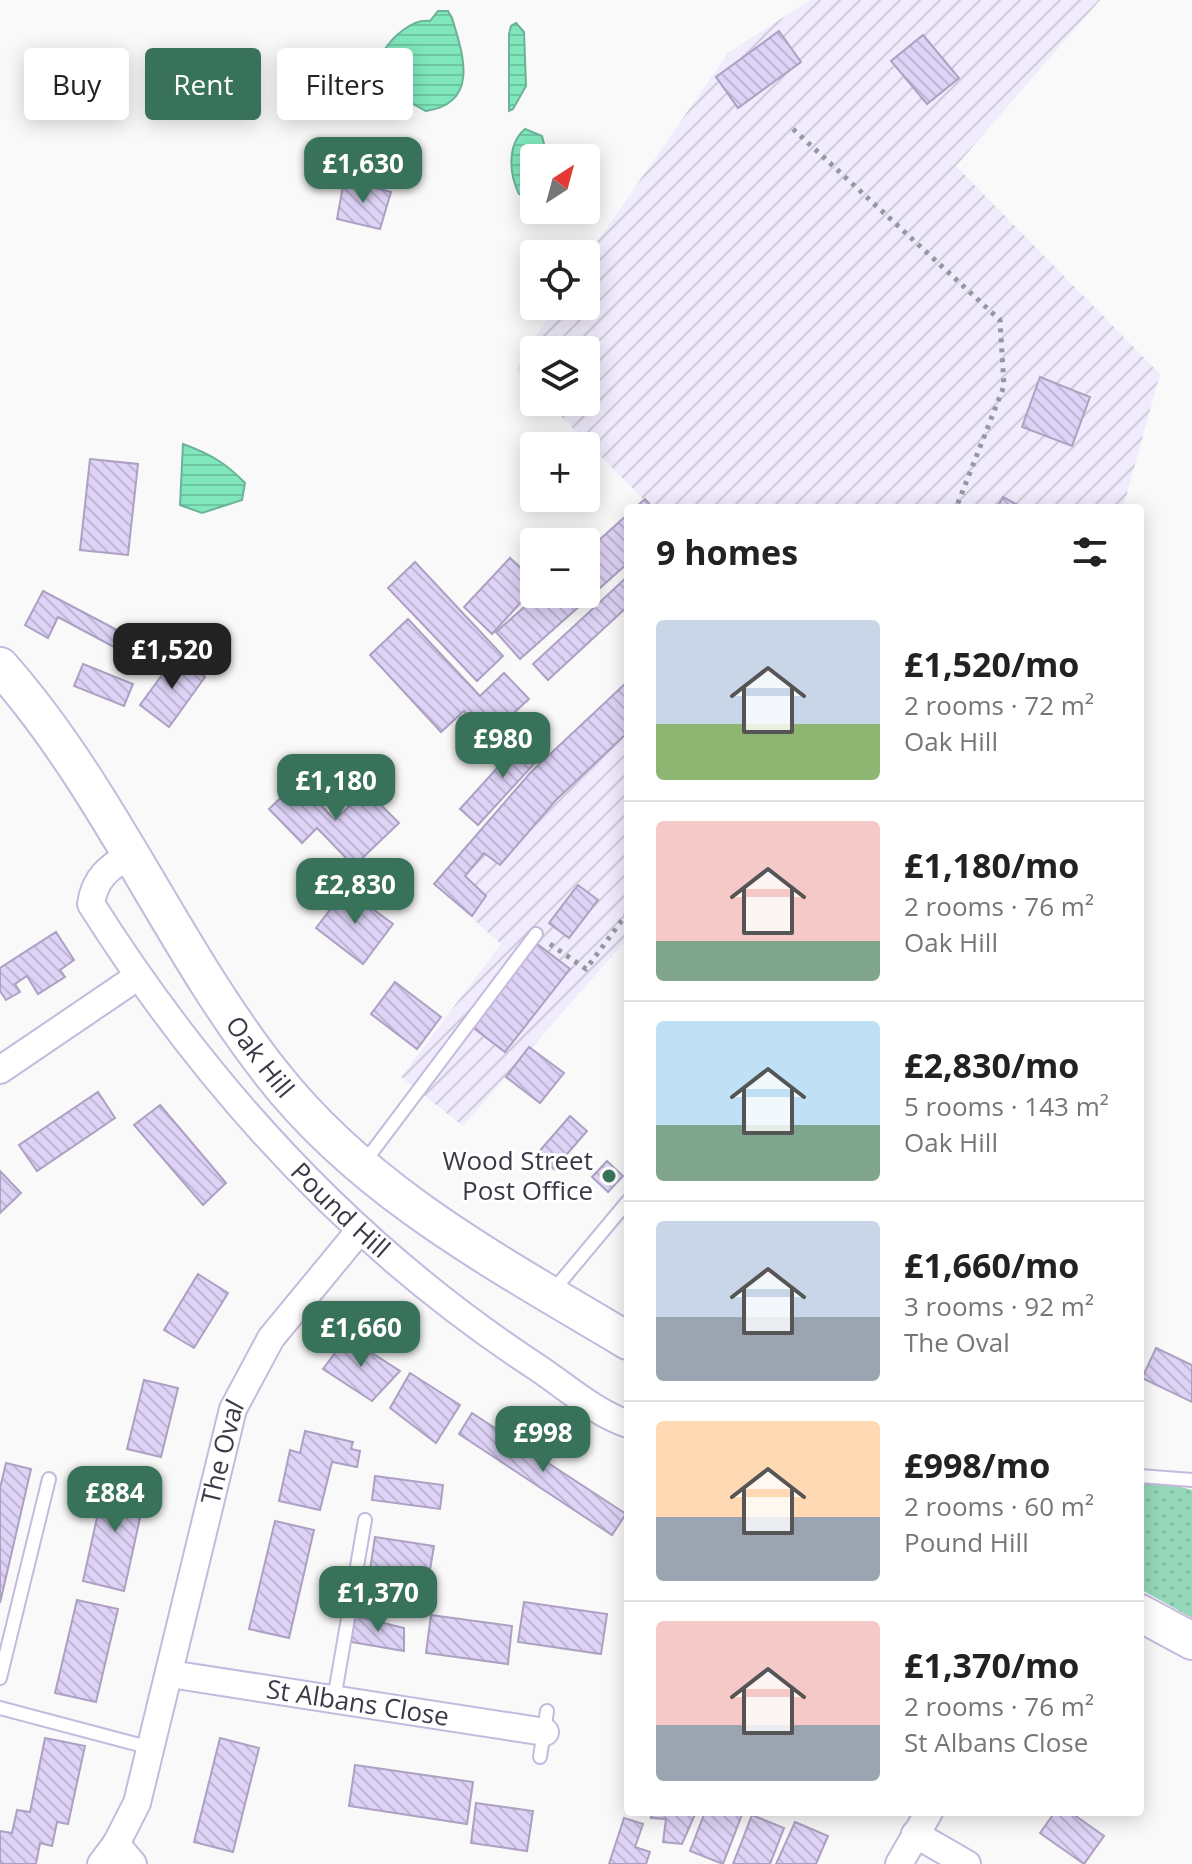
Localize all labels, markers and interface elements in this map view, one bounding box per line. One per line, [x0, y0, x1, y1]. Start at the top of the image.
chip: Buy [24, 48, 129, 120]
chip: Rent [145, 48, 261, 120]
chip: Filters [277, 48, 413, 120]
pin: £1,630 [298, 137, 428, 205]
north arrow [520, 144, 600, 224]
map controls [520, 144, 600, 608]
text: £1,630 [322, 145, 404, 181]
button: locate [520, 240, 600, 320]
button: layers [520, 336, 600, 416]
button: + [520, 432, 600, 512]
button: − [520, 528, 600, 608]
text: 9 homes [656, 529, 798, 575]
icon: filters [1068, 530, 1112, 574]
pin: £1,520 [107, 623, 237, 691]
text: £1,520 [131, 631, 213, 667]
text: £1,520/mo [904, 641, 1079, 687]
icon: home [720, 652, 816, 748]
text: 2 rooms · 72 m² [904, 687, 1094, 723]
pin: £980 [456, 712, 550, 780]
text: £980 [473, 720, 533, 756]
text: Oak Hill [904, 723, 998, 759]
pin: £1,180 [271, 754, 401, 822]
text: £1,180 [295, 762, 377, 798]
text: £1,180/mo [904, 842, 1079, 888]
icon: home [720, 853, 816, 949]
pin: £2,830 [290, 858, 420, 926]
text: £2,830 [314, 866, 396, 902]
text: 2 rooms · 76 m² [904, 888, 1094, 924]
text: Oak Hill [904, 924, 998, 960]
street label: Oak Hill [218, 1008, 303, 1105]
text: £2,830/mo [904, 1042, 1079, 1088]
icon: home [720, 1053, 816, 1149]
text: 5 rooms · 143 m² [904, 1088, 1109, 1124]
text: Oak Hill [904, 1124, 998, 1160]
place label: Wood Street Post Office [442, 1142, 593, 1208]
street label: Pound Hill [283, 1154, 398, 1266]
marker: Wood Street Post Office [600, 1167, 618, 1185]
text: £1,660/mo [904, 1242, 1079, 1288]
icon: home [720, 1253, 816, 1349]
text: 3 rooms · 92 m² [904, 1288, 1094, 1324]
pin: £1,660 [296, 1301, 426, 1369]
text: £1,660 [320, 1309, 402, 1345]
text: The Oval [904, 1324, 1010, 1360]
street label: The Oval [191, 1393, 252, 1508]
pin: £998 [496, 1406, 590, 1474]
text: £998 [513, 1414, 573, 1450]
text: £998/mo [904, 1442, 1050, 1488]
icon: home [720, 1453, 816, 1549]
pin: £884 [68, 1466, 162, 1534]
text: £884 [85, 1474, 145, 1510]
text: 2 rooms · 60 m² [904, 1488, 1094, 1524]
text: Pound Hill [904, 1524, 1029, 1560]
pin: £1,370 [313, 1566, 443, 1634]
text: £1,370 [337, 1574, 419, 1610]
text: £1,370/mo [904, 1642, 1079, 1688]
icon: home [720, 1653, 816, 1749]
street label: St Albans Close [264, 1670, 452, 1734]
text: 2 rooms · 76 m² [904, 1688, 1094, 1724]
text: St Albans Close [904, 1724, 1088, 1760]

